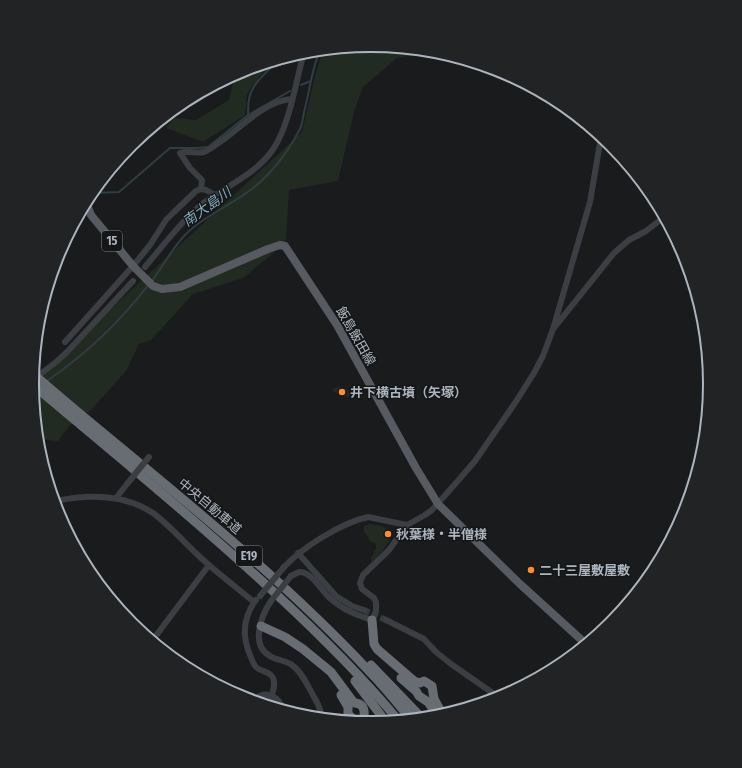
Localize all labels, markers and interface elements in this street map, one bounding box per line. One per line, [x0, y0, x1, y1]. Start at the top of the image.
water label: 南大島川 [179, 182, 236, 230]
road number: 15 [102, 231, 122, 251]
street label: 飯島飯田線 [333, 304, 379, 368]
place label: 井下横古墳（矢塚） [350, 385, 467, 400]
marker: 井下横古墳（矢塚） [337, 387, 347, 397]
street label: 中央自動車道 [175, 475, 245, 537]
place label: 秋葉様・半僧様 [396, 527, 487, 542]
marker: 秋葉様・半僧様 [383, 529, 393, 539]
road number: E19 [236, 546, 262, 566]
place label: 二十三屋敷屋敷 [539, 563, 630, 578]
marker: 二十三屋敷屋敷 [526, 565, 536, 575]

